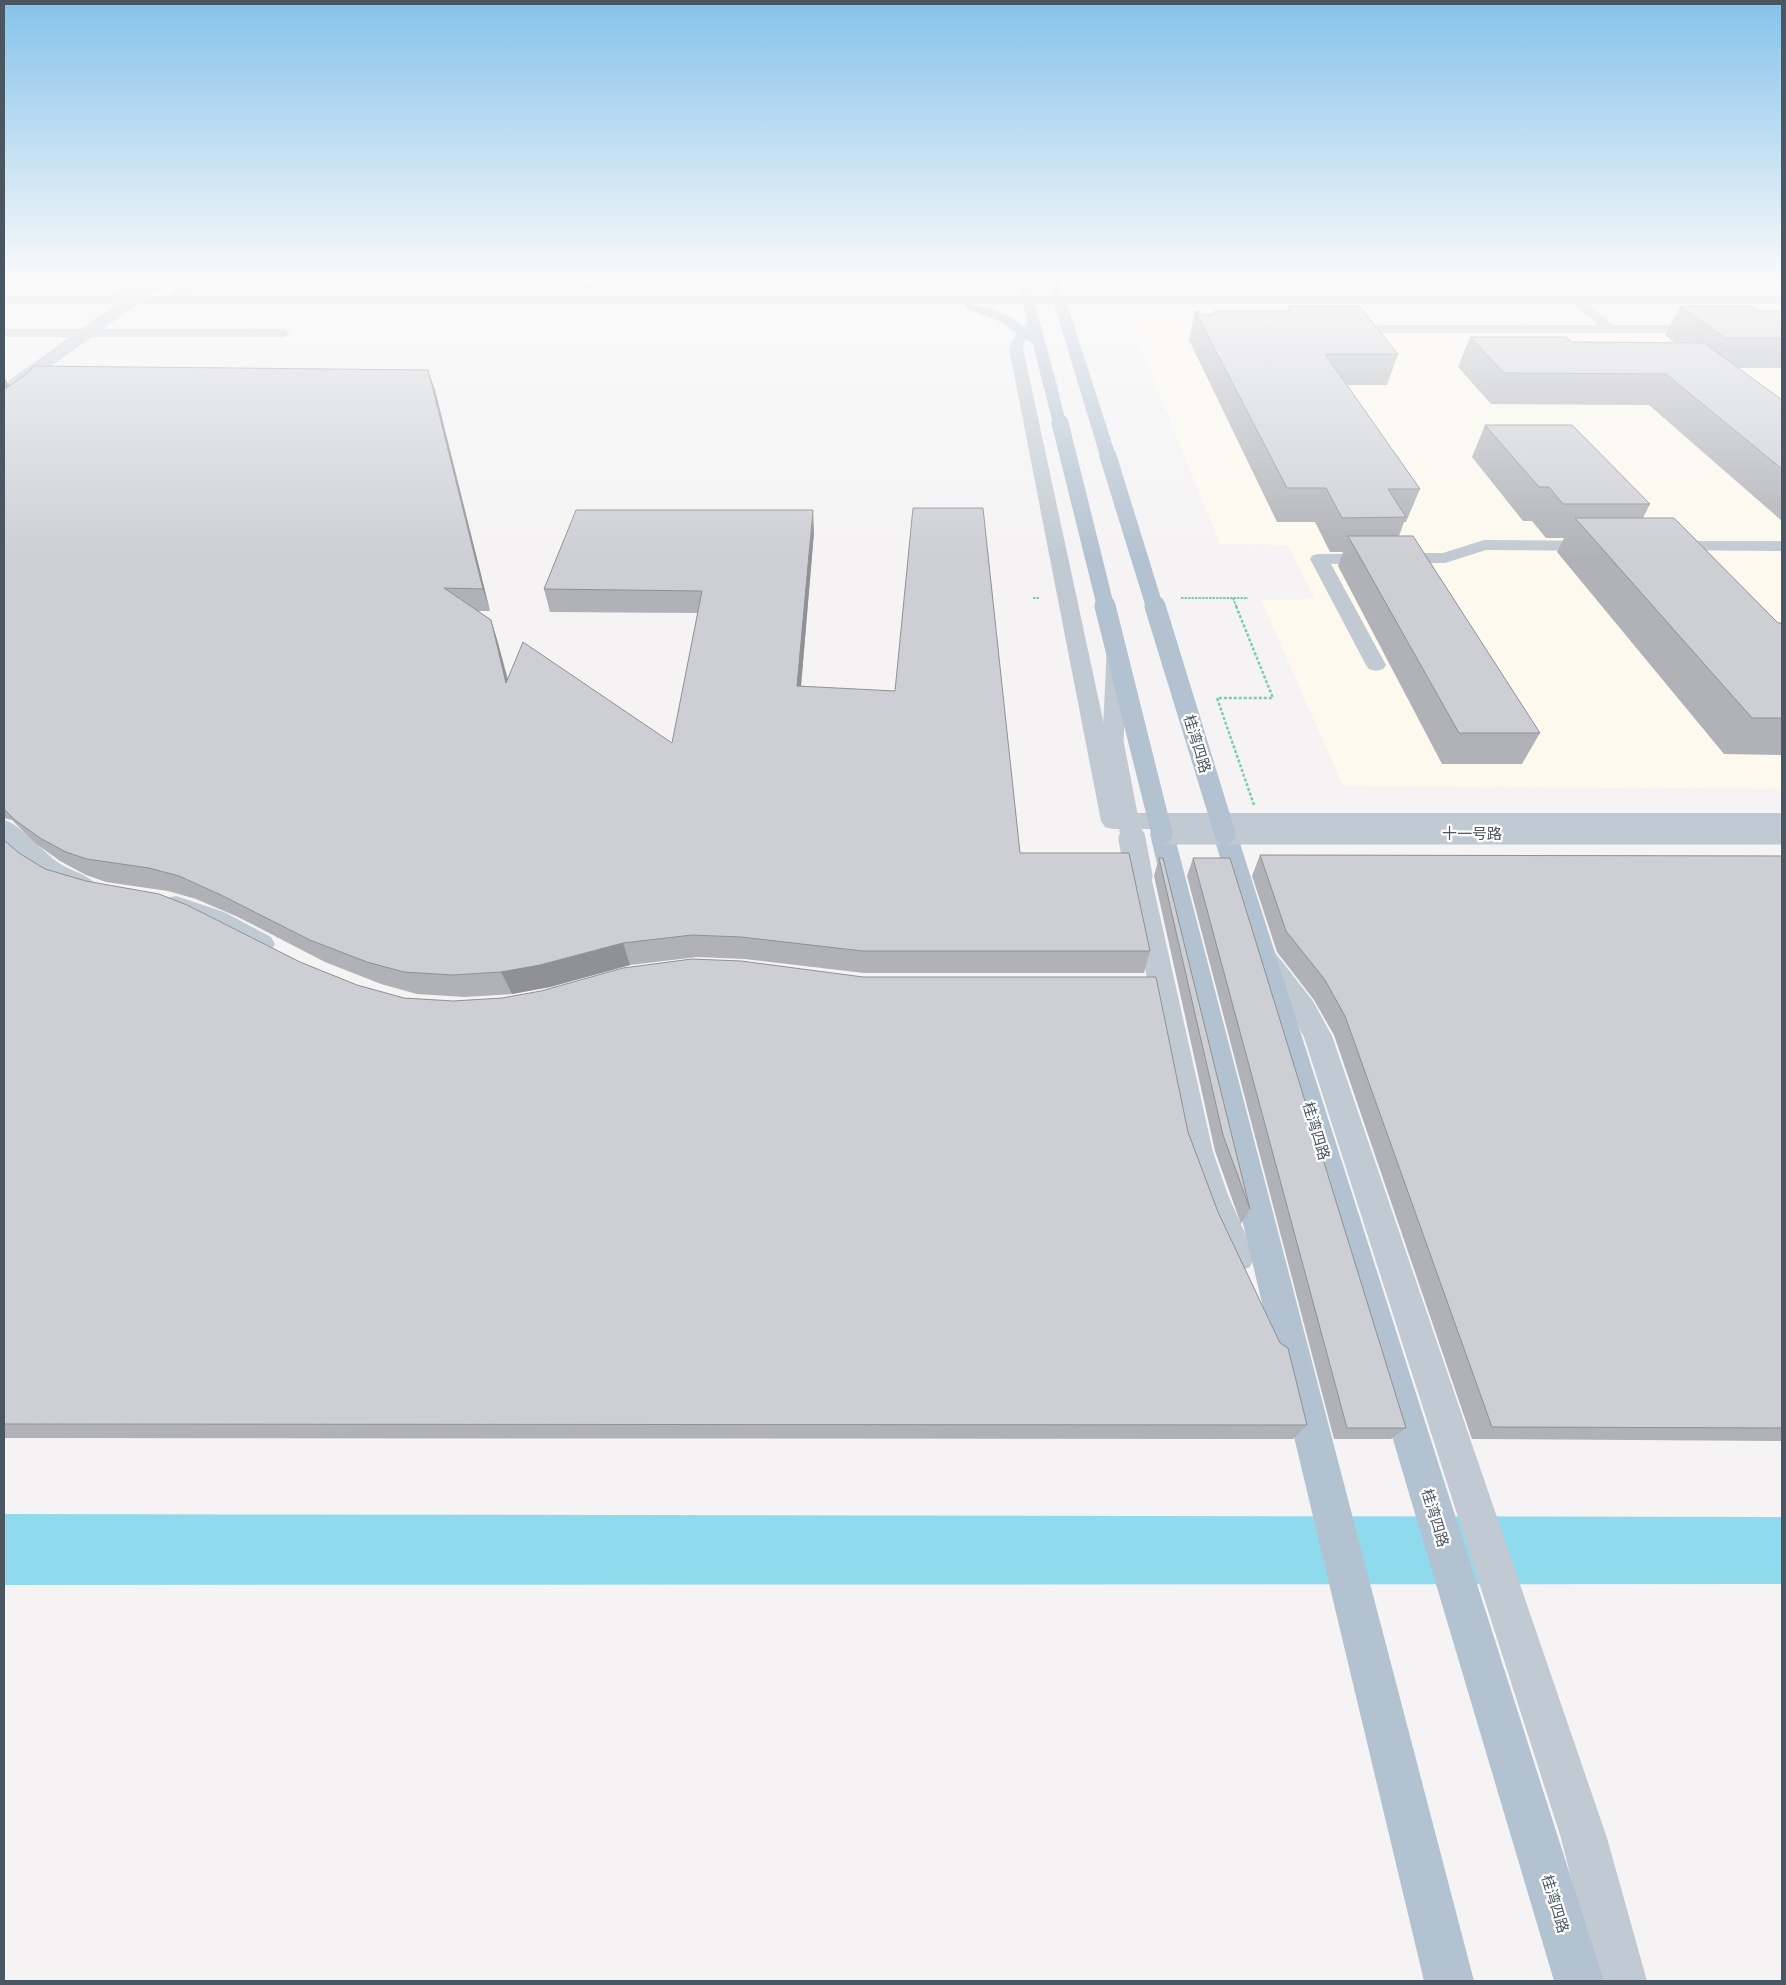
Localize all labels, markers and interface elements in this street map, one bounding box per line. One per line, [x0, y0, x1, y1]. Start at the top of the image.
street label: 桂湾四路 [1180, 713, 1214, 775]
street label: 十一号路 [1442, 825, 1502, 843]
street label: 桂湾四路 [1299, 1100, 1333, 1162]
street label: 桂湾四路 [1418, 1487, 1452, 1549]
street label: 桂湾四路 [1538, 1873, 1572, 1935]

